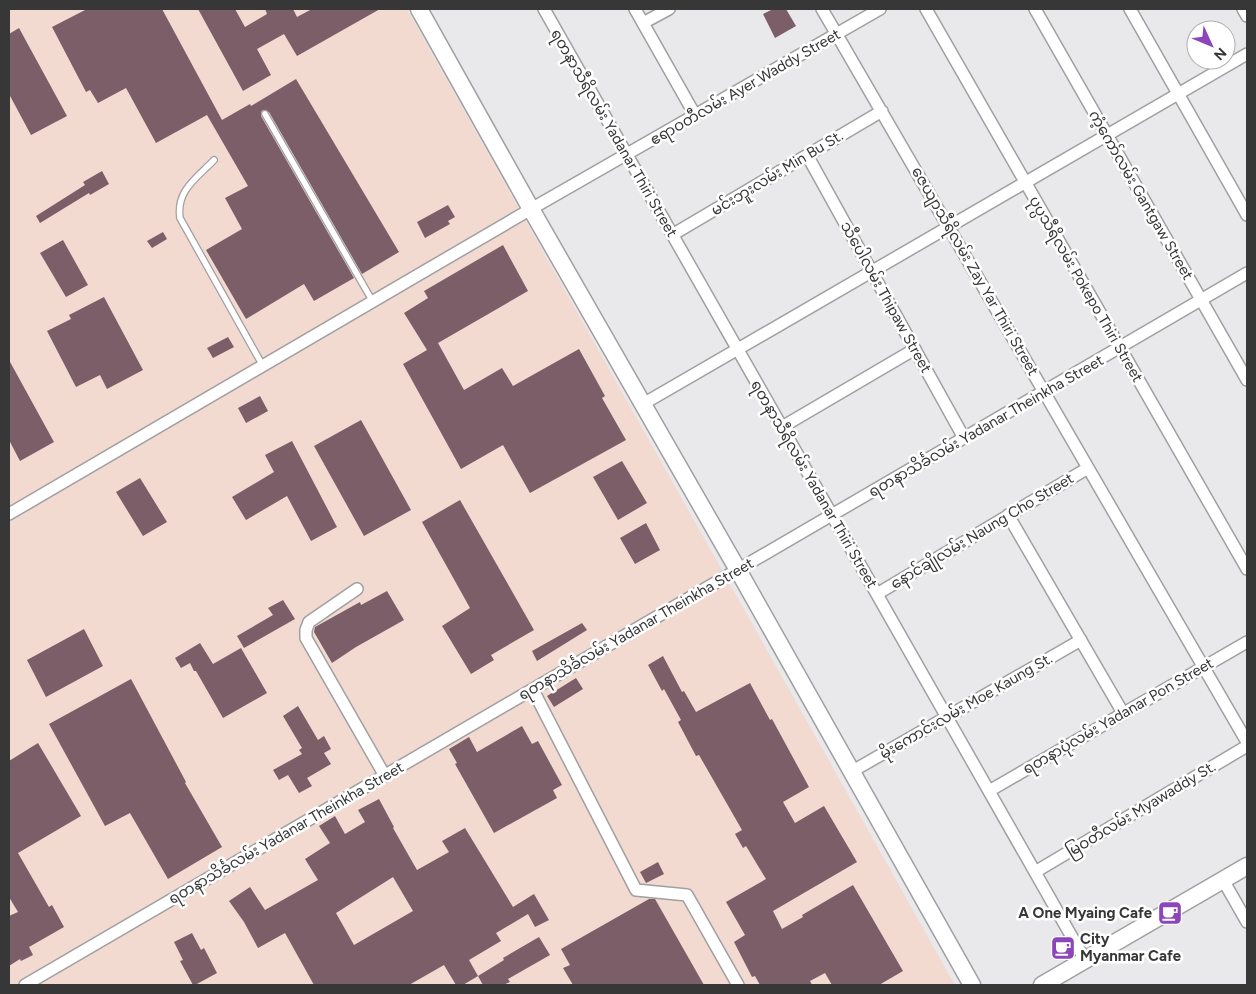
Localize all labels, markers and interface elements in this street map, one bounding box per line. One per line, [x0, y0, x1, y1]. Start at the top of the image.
north arrow [1186, 20, 1236, 70]
street label: ဧရာဝတီလမ်း Ayer Waddy Street [646, 24, 845, 152]
street label: ရတနာသီရိလမ်း Yadanar Thiri Street [544, 25, 682, 242]
text: N [1210, 44, 1230, 63]
street label: ကံ့ကော်လမ်း Gantgaw Street [1084, 107, 1198, 284]
street label: မင်းဘူးလမ်း Min Bu St. [707, 126, 848, 222]
street label: ဇေယျာသီရိလမ်း Zay Yar Thiri Street [905, 163, 1043, 380]
street label: ပုပ္ပသီရိလမ်း Pokepo Thiri Street [1022, 192, 1148, 387]
street label: သီပေါလမ်း Thipaw Street [837, 218, 936, 376]
street label: ရတနာသိင်္ခလမ်း Yadanar Theinkha Street [865, 350, 1108, 503]
street label: ရတနာသီရိလမ်း Yadanar Thiri Street [744, 376, 882, 593]
street label: နောင်ချိုလမ်း Naung Cho Street [887, 468, 1079, 595]
street label: ရတနာသိင်္ခလမ်း Yadanar Theinkha Street [515, 553, 758, 706]
street label: မိုးကောင်းလမ်း Moe Kaung St. [876, 648, 1057, 765]
street label: ရတနာပုံလမ်း Yadanar Pon Street [1019, 653, 1218, 781]
street label: မြဝတီလမ်း Myawaddy St. [1063, 756, 1220, 863]
street label: ရတနာသိင်္ခလမ်း Yadanar Theinkha Street [165, 757, 408, 910]
cafe icon: A One Myaing Cafe [1157, 900, 1183, 926]
place label: A One Myaing Cafe [1018, 904, 1153, 922]
place label: City Myanmar Cafe [1080, 930, 1182, 965]
cafe icon: City Myanmar Cafe [1050, 935, 1076, 961]

